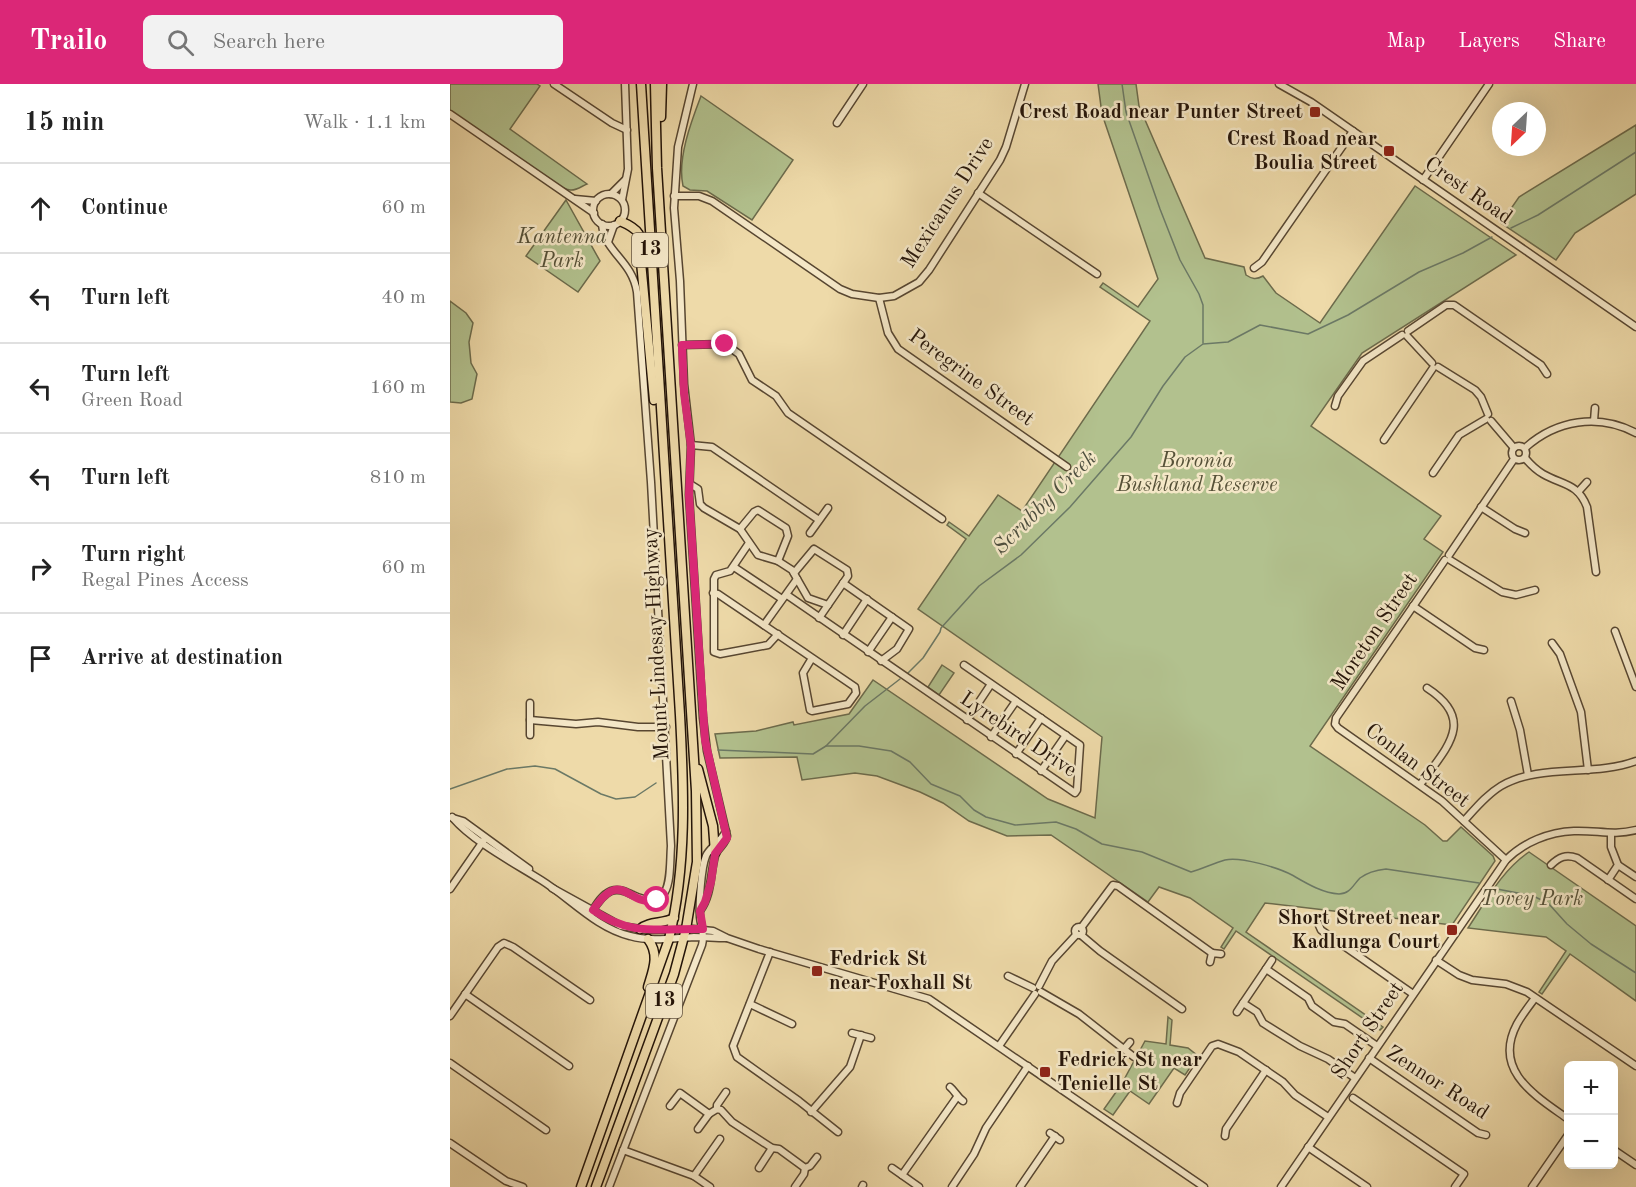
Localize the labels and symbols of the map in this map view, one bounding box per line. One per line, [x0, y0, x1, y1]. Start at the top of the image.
place label: Crest Road near Punter Street [1019, 102, 1303, 123]
north arrow [1492, 102, 1546, 156]
marker: Crest Road near Punter Street [1308, 105, 1322, 119]
place label: Crest Road near Boulia Street [1226, 129, 1377, 174]
street label: Mexicanus Drive [898, 134, 998, 272]
marker: Crest Road near Boulia Street [1382, 144, 1396, 158]
street label: Crest Road [1420, 153, 1516, 229]
park label: Kantenna Park [516, 227, 607, 272]
road number: 13 [632, 233, 668, 267]
street label: Peregrine Street [904, 326, 1038, 430]
route end [711, 330, 737, 356]
water label: Scrubby Creek [989, 447, 1101, 559]
park label: Boronia Bushland Reserve [1115, 451, 1278, 496]
street label: Mount Lindesay Highway [640, 527, 674, 761]
street label: Moreton Street [1328, 569, 1422, 695]
street label: Lyrebird Drive [956, 688, 1080, 782]
street label: Conlan Street [1361, 720, 1473, 812]
route start [643, 886, 669, 912]
park label: Tovey Park [1481, 889, 1583, 910]
place label: Short Street near Kadlunga Court [1278, 908, 1440, 953]
marker: Short Street near Kadlunga Court [1445, 923, 1459, 937]
place label: Fedrick St near Foxhall St [829, 949, 972, 994]
marker: Fedrick St near Foxhall St [810, 964, 824, 978]
street label: Short Street [1328, 979, 1408, 1083]
road number: 13 [646, 984, 682, 1018]
street label: Zennor Road [1382, 1042, 1492, 1124]
place label: Fedrick St near Tenielle St [1057, 1050, 1202, 1095]
marker: Fedrick St near Tenielle St [1038, 1065, 1052, 1079]

